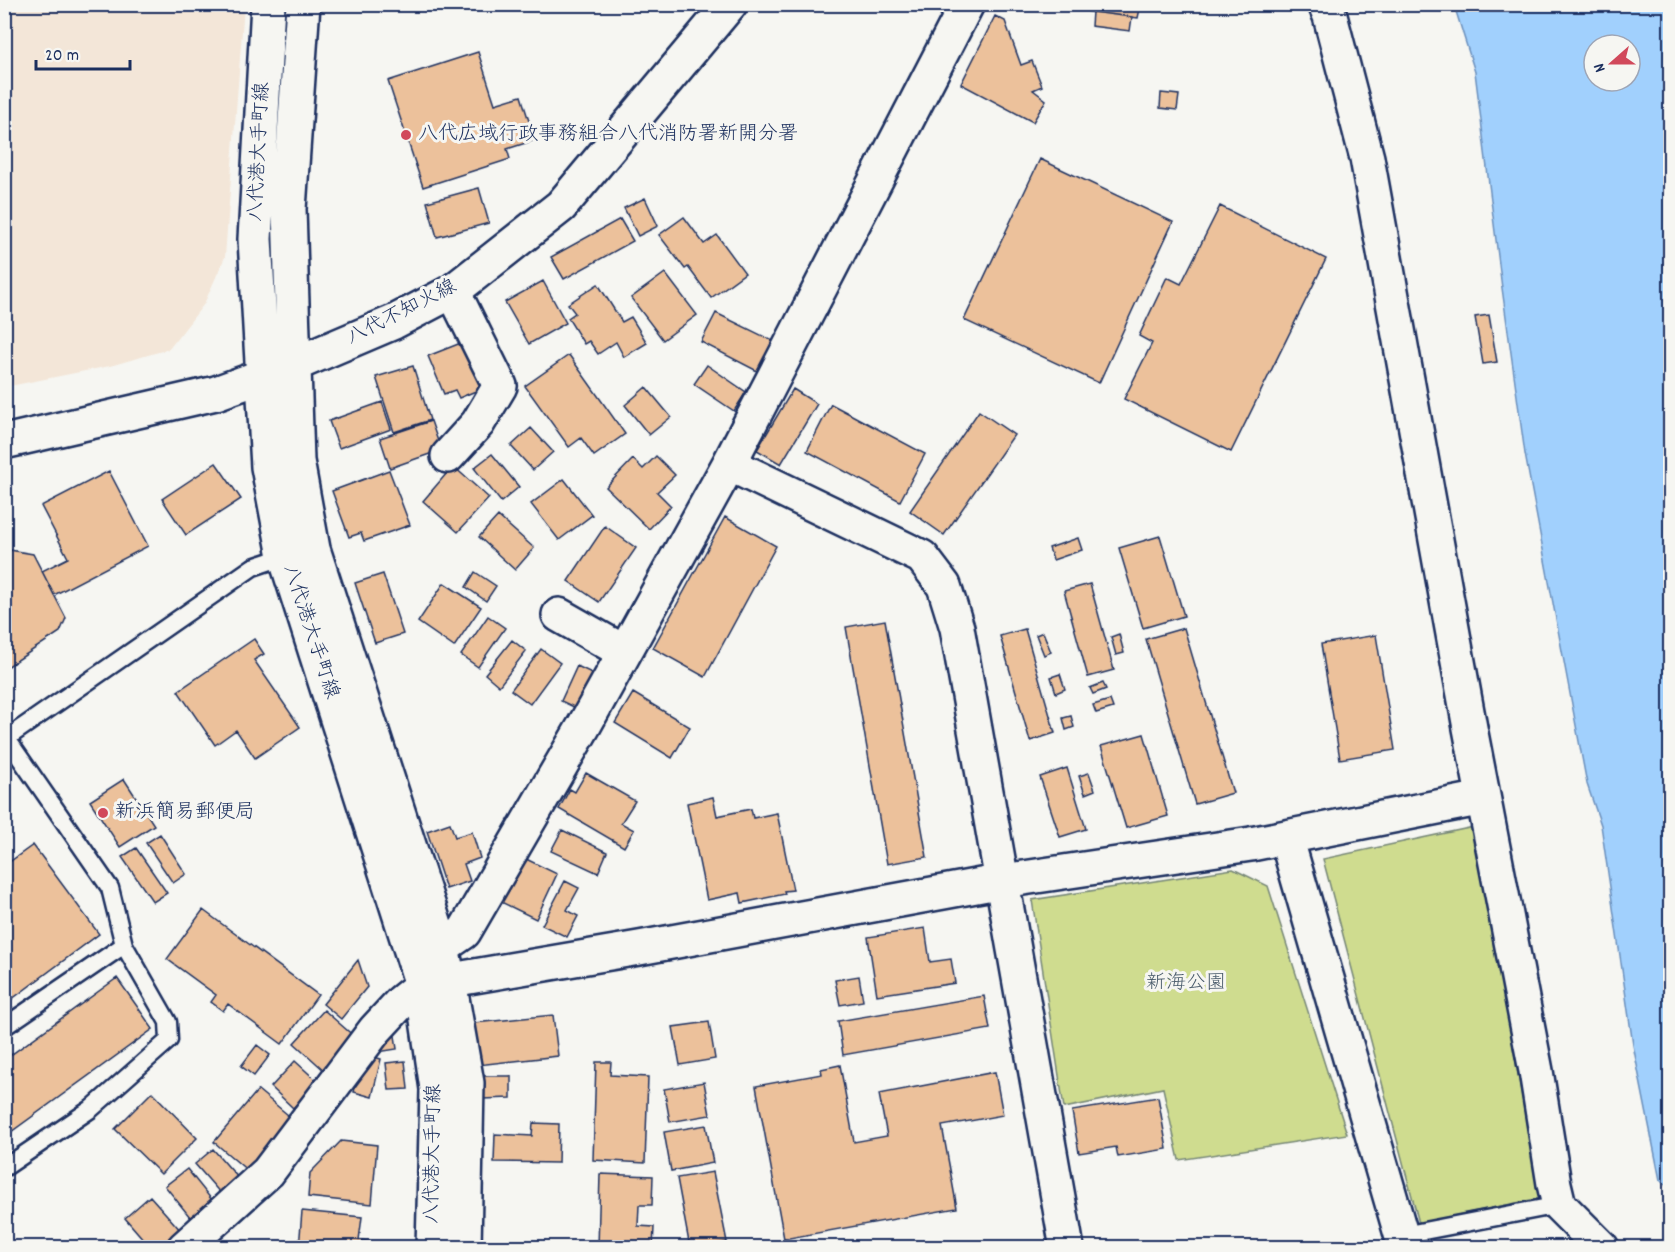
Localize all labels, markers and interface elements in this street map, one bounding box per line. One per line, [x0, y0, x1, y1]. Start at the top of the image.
scale bar [36, 33, 130, 71]
north arrow [1582, 33, 1642, 93]
text: 20 m [45, 44, 79, 69]
text: N [1588, 60, 1612, 75]
street label: 八代港大手町線 [242, 81, 278, 223]
place label: 八代広域行政事務組合八代消防署新開分署 [418, 121, 798, 149]
marker: 八代広域行政事務組合八代消防署新開分署 [399, 128, 413, 142]
street label: 八代不知火線 [342, 273, 462, 353]
street label: 八代港大手町線 [275, 561, 345, 703]
place label: 新浜簡易郵便局 [115, 799, 255, 827]
marker: 新浜簡易郵便局 [96, 806, 110, 820]
park label: 新海公園 [1146, 970, 1226, 998]
street label: 八代港大手町線 [419, 1084, 449, 1224]

